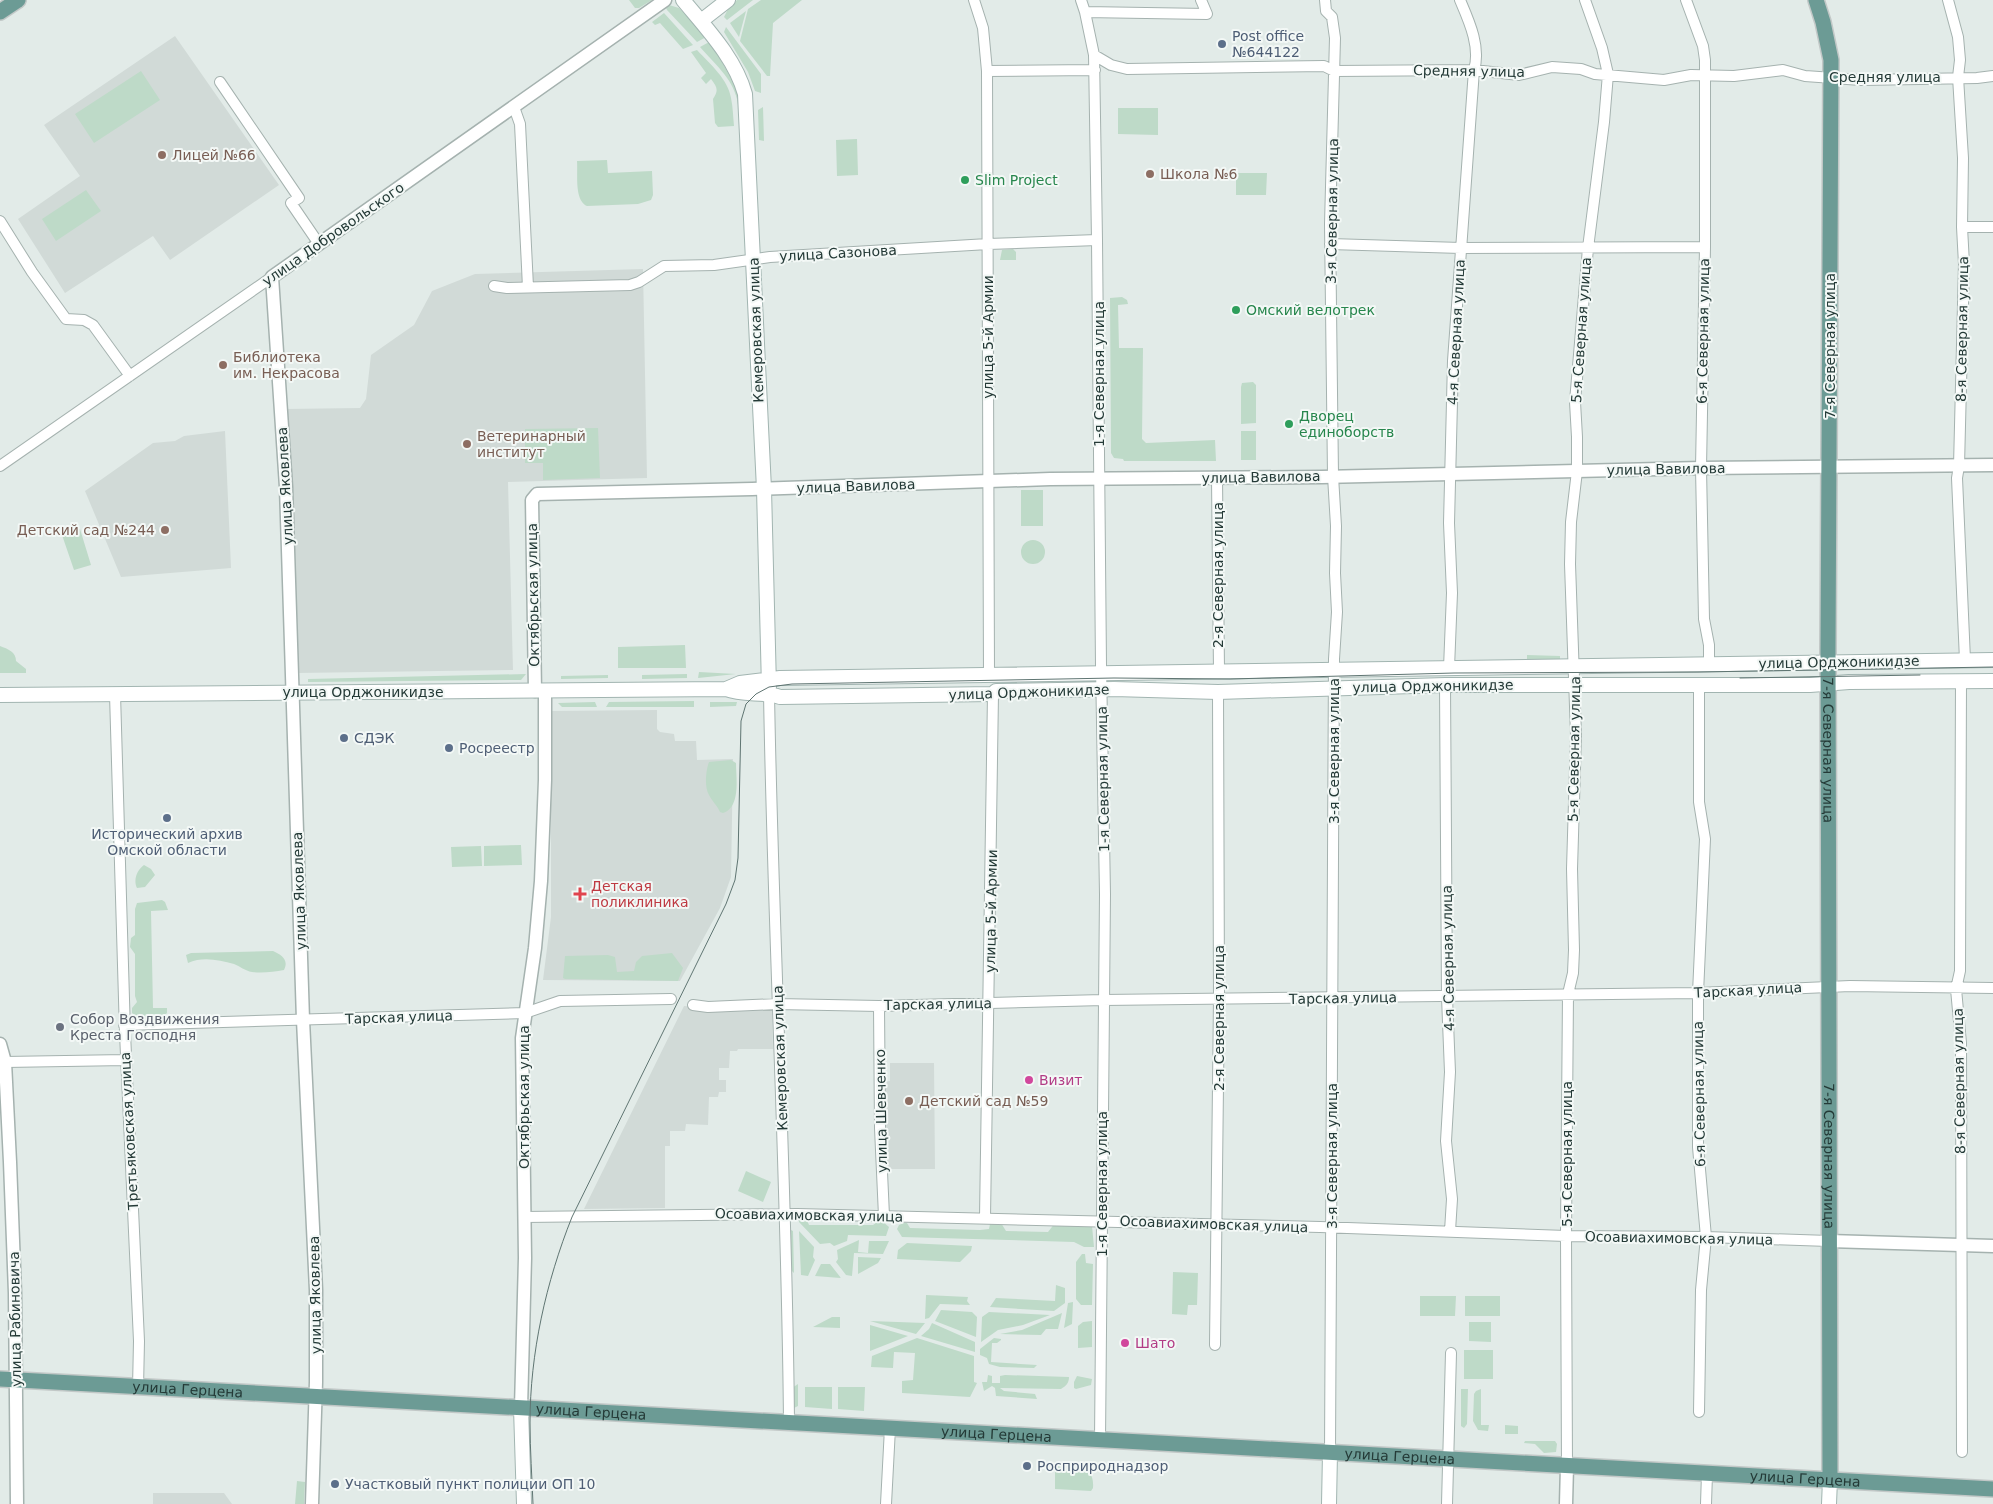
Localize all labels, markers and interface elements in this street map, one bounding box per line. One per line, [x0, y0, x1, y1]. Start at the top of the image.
place label: Post office №644122 [1232, 28, 1304, 60]
marker: Post office №644122 [1216, 38, 1228, 50]
street label: Средняя улица [1413, 62, 1525, 80]
street label: Средняя улица [1829, 69, 1941, 85]
street label: 3-я Северная улица [1323, 138, 1341, 284]
place label: Лицей №66 [172, 147, 256, 163]
marker: Лицей №66 [156, 149, 168, 161]
place label: Школа №6 [1160, 166, 1238, 182]
marker: Школа №6 [1144, 168, 1156, 180]
place label: Slim Project [975, 172, 1058, 188]
marker: Slim Project [959, 174, 971, 186]
street label: улица Добровольского [259, 179, 407, 289]
street label: улица Сазонова [779, 242, 897, 264]
street label: 8-я Северная улица [1953, 256, 1971, 402]
street label: Кемеровская улица [745, 257, 767, 403]
street label: 5-я Северная улица [1568, 257, 1594, 403]
street label: 6-я Северная улица [1694, 258, 1712, 404]
street label: 4-я Северная улица [1444, 259, 1468, 405]
street label: 7-я Северная улица [1822, 273, 1838, 419]
street label: улица 5-й Армии [980, 275, 996, 399]
street label: 1-я Северная улица [1091, 301, 1107, 447]
place label: Омский велотрек [1246, 302, 1375, 318]
marker: Омский велотрек [1230, 304, 1242, 316]
place label: Библиотека им. Некрасова [233, 349, 340, 381]
marker: Библиотека им. Некрасова [217, 359, 229, 371]
place label: Дворец единоборств [1299, 408, 1394, 440]
marker: Дворец единоборств [1283, 418, 1295, 430]
street label: улица Яковлева [274, 427, 296, 545]
place label: Ветеринарный институт [477, 428, 586, 460]
marker: Ветеринарный институт [461, 438, 473, 450]
street label: улица Вавилова [1606, 460, 1726, 478]
street label: улица Вавилова [1201, 468, 1321, 486]
street label: улица Вавилова [796, 476, 916, 496]
street label: 2-я Северная улица [1210, 502, 1226, 648]
place label: Детский сад №244 [17, 522, 155, 538]
street label: Октябрьская улица [524, 523, 542, 667]
marker: Детский сад №244 [159, 524, 171, 536]
street label: улица Орджоникидзе [1758, 653, 1920, 671]
street label: 5-я Северная улица [1565, 676, 1583, 822]
street label: улица Орджоникидзе [1352, 677, 1514, 695]
street label: 7-я Северная улица [1820, 677, 1836, 823]
street label: 3-я Северная улица [1326, 678, 1342, 824]
street label: улица Орджоникидзе [948, 681, 1110, 703]
street label: улица Орджоникидзе [282, 684, 444, 700]
street label: 1-я Северная улица [1094, 706, 1112, 852]
place label: СДЭК [354, 730, 394, 746]
marker: СДЭК [338, 732, 350, 744]
place label: Росреестр [459, 740, 535, 756]
marker: Росреестр [443, 742, 455, 754]
marker: Исторический архив Омской области [161, 812, 173, 824]
place label: Исторический архив Омской области [91, 826, 243, 858]
street label: улица Яковлева [289, 832, 309, 950]
street label: улица 5-й Армии [982, 849, 1000, 973]
place label: Детская поликлиника [591, 878, 689, 910]
street label: 4-я Северная улица [1439, 885, 1457, 1031]
marker: Детская поликлиника [573, 887, 587, 901]
street label: 2-я Северная улица [1211, 945, 1227, 1091]
street label: Тарская улица [1693, 979, 1802, 1001]
street label: Кемеровская улица [769, 985, 791, 1131]
street label: Тарская улица [1288, 989, 1397, 1007]
street label: Тарская улица [883, 995, 992, 1013]
street label: Тарская улица [344, 1007, 453, 1027]
street label: 8-я Северная улица [1950, 1008, 1968, 1154]
place label: Собор Воздвижения Креста Господня [70, 1011, 219, 1043]
marker: Собор Воздвижения Креста Господня [54, 1021, 66, 1033]
street label: 6-я Северная улица [1690, 1021, 1708, 1167]
street label: Октябрьская улица [516, 1025, 532, 1169]
street label: улица Шевченко [872, 1049, 890, 1173]
street label: Третьяковская улица [117, 1052, 141, 1211]
place label: Визит [1039, 1072, 1082, 1088]
marker: Визит [1023, 1074, 1035, 1086]
street label: 5-я Северная улица [1559, 1081, 1575, 1227]
street label: 3-я Северная улица [1324, 1083, 1340, 1229]
street label: 7-я Северная улица [1821, 1083, 1837, 1229]
place label: Детский сад №59 [919, 1093, 1048, 1109]
marker: Детский сад №59 [903, 1095, 915, 1107]
street label: 1-я Северная улица [1094, 1111, 1110, 1257]
street label: Осоавиахимовская улица [715, 1205, 903, 1225]
street label: Осоавиахимовская улица [1119, 1213, 1309, 1235]
street label: Осоавиахимовская улица [1585, 1228, 1773, 1248]
street label: улица Яковлева [306, 1236, 324, 1354]
street label: улица Рабиновича [6, 1251, 24, 1387]
place label: Шато [1135, 1335, 1175, 1351]
marker: Шато [1119, 1337, 1131, 1349]
street label: улица Герцена [132, 1378, 244, 1400]
street label: улица Герцена [535, 1401, 647, 1423]
street label: улица Герцена [941, 1423, 1052, 1445]
street label: улица Герцена [1344, 1445, 1456, 1467]
place label: Росприроднадзор [1037, 1458, 1168, 1474]
marker: Росприроднадзор [1021, 1460, 1033, 1472]
street label: улица Герцена [1749, 1468, 1861, 1490]
place label: Участковый пункт полиции ОП 10 [345, 1476, 596, 1492]
marker: Участковый пункт полиции ОП 10 [329, 1478, 341, 1490]

